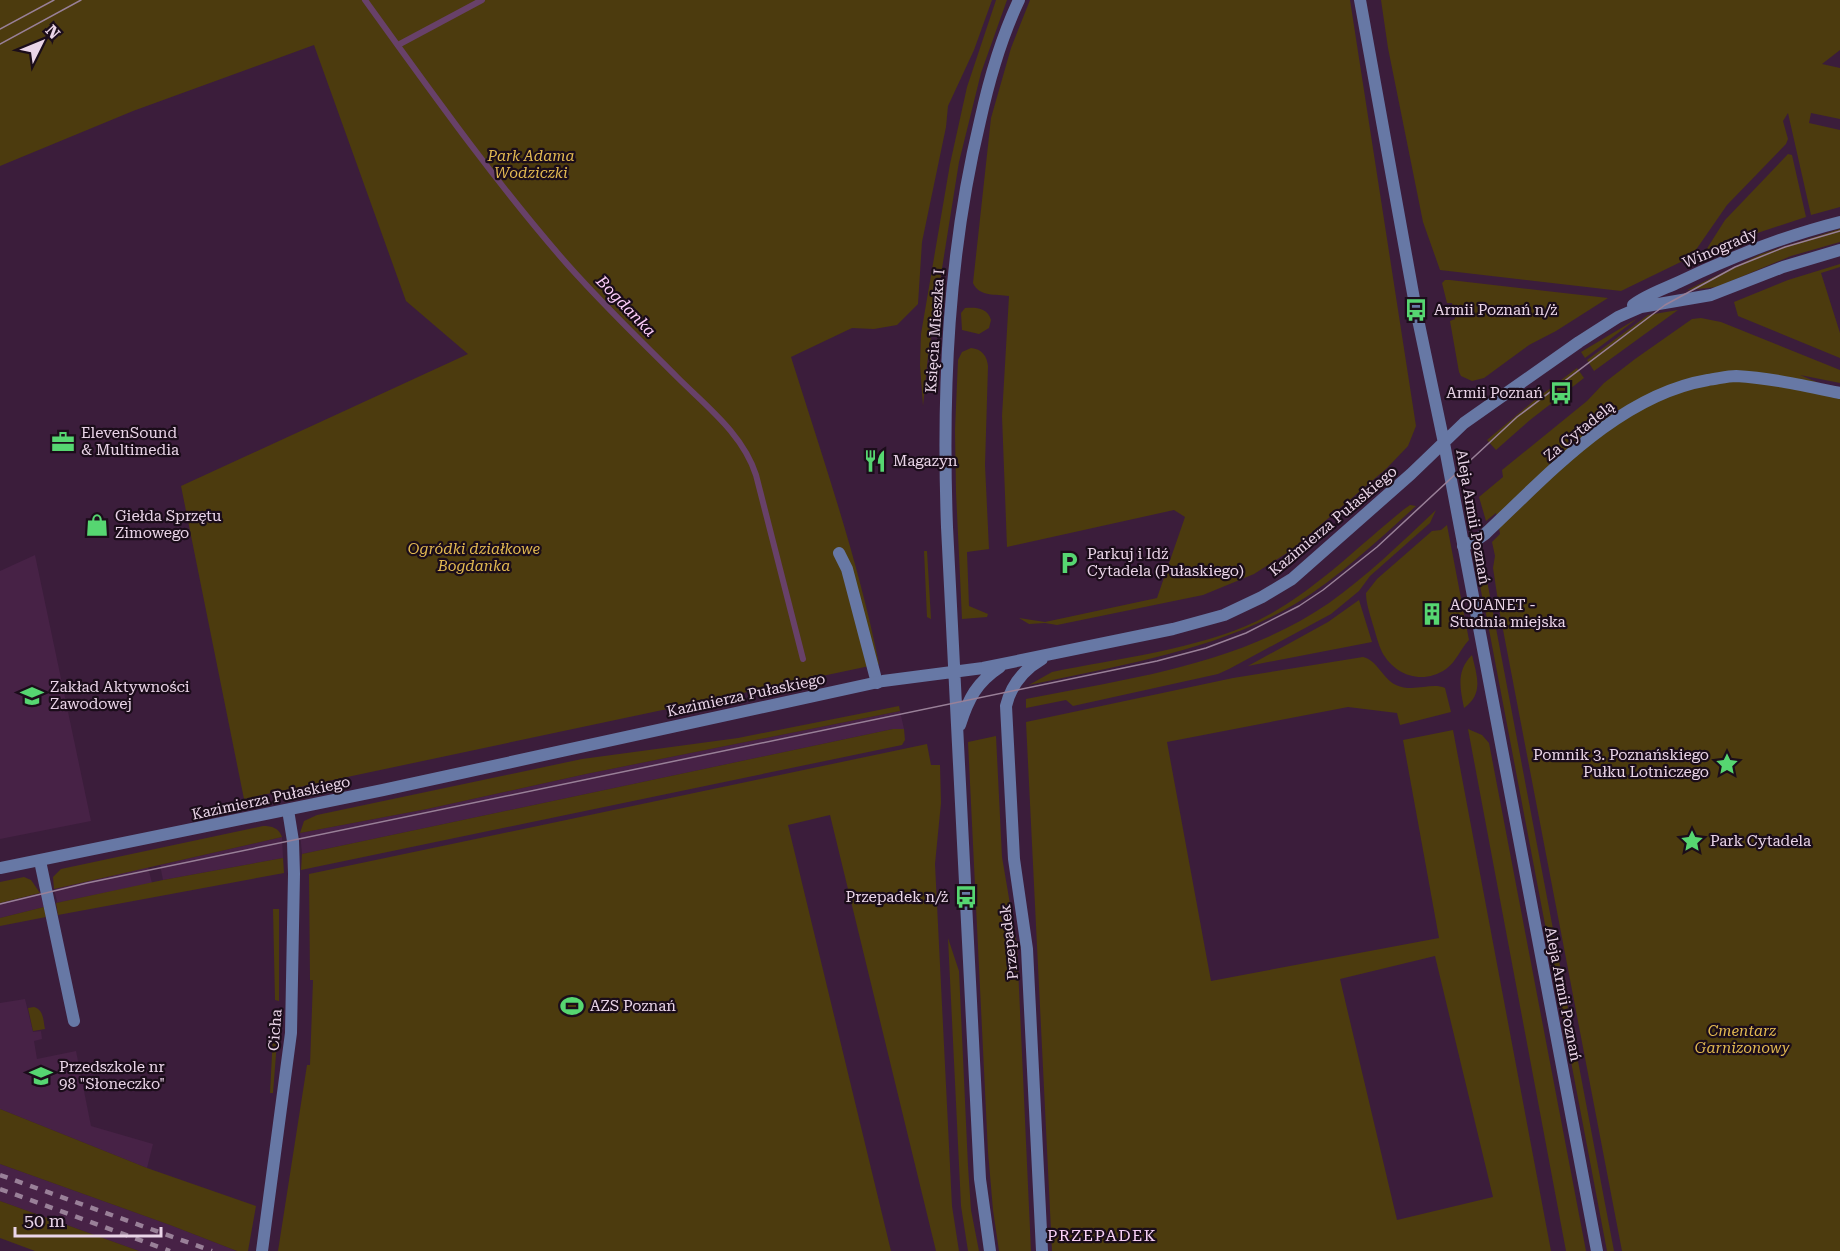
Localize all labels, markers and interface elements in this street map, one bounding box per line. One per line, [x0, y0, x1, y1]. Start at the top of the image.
north arrow [12, 12, 72, 72]
text: N [41, 21, 64, 43]
park label: Park Adama Wodziczki [487, 147, 574, 182]
street label: Winogrady [1680, 224, 1760, 272]
street label: Księcia Mieszka I [922, 268, 948, 394]
water label: Bogdanka [592, 271, 660, 341]
bus stop icon: Armii Poznań n/ż [1403, 297, 1429, 323]
place label: Armii Poznań n/ż [1434, 301, 1557, 319]
bus stop icon: Armii Poznań [1548, 380, 1574, 406]
place label: Armii Poznań [1446, 384, 1543, 402]
street label: Za Cytadelą [1540, 397, 1618, 465]
place label: ElevenSound & Multimedia [81, 424, 179, 459]
office icon: ElevenSound & Multimedia [50, 429, 76, 455]
restaurant icon: Magazyn [862, 448, 888, 474]
street label: Aleja Armii Poznań [1452, 448, 1494, 586]
place label: Magazyn [893, 452, 958, 470]
street label: Kazimierza Pułaskiego [1265, 462, 1401, 580]
place label: Giełda Sprzętu Zimowego [115, 507, 222, 542]
shop icon: Giełda Sprzętu Zimowego [84, 512, 110, 538]
park label: Ogródki działkowe Bogdanka [408, 540, 541, 575]
place label: Parkuj i Idź Cytadela (Pułaskiego) [1087, 545, 1244, 580]
parking icon: Parkuj i Idź Cytadela (Pułaskiego) [1056, 550, 1082, 576]
place label: AQUANET - Studnia miejska [1450, 596, 1566, 631]
building icon: AQUANET - Studnia miejska [1419, 601, 1445, 627]
street label: Kazimierza Pułaskiego [665, 669, 827, 721]
place label: Zakład Aktywności Zawodowej [50, 678, 190, 713]
school or university icon: Zakład Aktywności Zawodowej [19, 683, 45, 709]
place label: Pomnik 3. Poznańskiego Pułku Lotniczego [1533, 746, 1709, 781]
place icon: Pomnik 3. Poznańskiego Pułku Lotniczego [1714, 751, 1740, 777]
street label: Kazimierza Pułaskiego [190, 772, 352, 824]
place icon: Park Cytadela [1679, 828, 1705, 854]
place label: Park Cytadela [1710, 832, 1811, 850]
bus stop icon: Przepadek n/ż [953, 884, 979, 910]
place label: Przepadek n/ż [846, 888, 948, 906]
street label: Przepadek [996, 903, 1022, 981]
street label: Aleja Armii Poznań [1541, 925, 1585, 1063]
sports icon: AZS Poznań [559, 993, 585, 1019]
place label: AZS Poznań [590, 997, 676, 1015]
street label: Cicha [265, 1008, 285, 1052]
park label: Cmentarz Garnizonowy [1695, 1022, 1790, 1057]
place label: Przedszkole nr 98 "Słoneczko" [59, 1058, 165, 1093]
school or university icon: Przedszkole nr 98 "Słoneczko" [28, 1063, 54, 1089]
scale bar [15, 1200, 160, 1238]
text: 50 m [24, 1210, 65, 1231]
district label: PRZEPADEK [1047, 1226, 1157, 1245]

